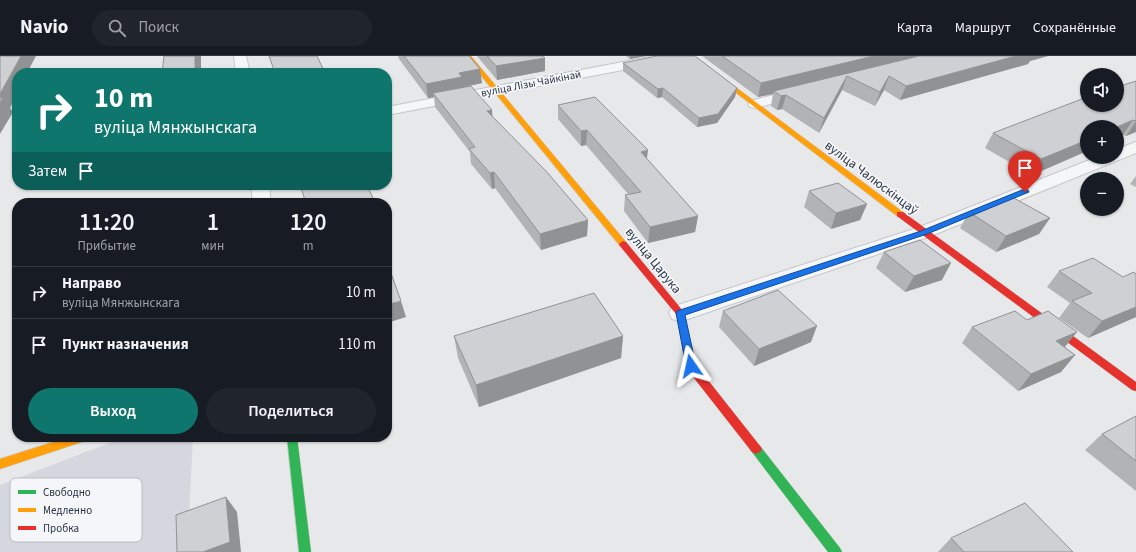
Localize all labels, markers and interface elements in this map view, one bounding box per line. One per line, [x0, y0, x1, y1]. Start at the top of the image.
search box [92, 10, 372, 46]
text: Navio [20, 14, 68, 41]
icon: search [106, 17, 128, 39]
text: Поиск [138, 17, 179, 38]
text: Карта [897, 18, 933, 38]
text: Маршрут [955, 18, 1011, 38]
text: Сохранённые [1033, 18, 1116, 38]
street label: вуліца Лізы Чайкінай [480, 66, 582, 101]
map controls [1080, 68, 1124, 216]
button: sound [1080, 68, 1124, 112]
text: 10 m [94, 78, 153, 118]
icon: right [28, 84, 80, 136]
text: вуліца Мянжынскага [94, 115, 257, 140]
button: + [1080, 120, 1124, 164]
street label: вуліца Чалюскінцаў [821, 137, 922, 219]
pin [1008, 151, 1042, 192]
icon: arrive [1014, 157, 1036, 179]
icon: arrive [75, 160, 97, 182]
text: Затем [28, 161, 67, 182]
button: − [1080, 172, 1124, 216]
text: 11:20 [79, 205, 135, 240]
text: 1 [207, 205, 219, 240]
text: 120 [290, 205, 327, 240]
street label: вуліца Царука [621, 224, 685, 297]
text: Прибытие [77, 237, 136, 255]
text: мин [201, 237, 224, 255]
text: m [303, 237, 313, 255]
text: Направо [62, 273, 121, 294]
icon: right [28, 282, 50, 304]
text: 10 m [346, 282, 376, 303]
text: вуліца Мянжынскага [62, 294, 180, 312]
icon: arrive [28, 334, 50, 356]
text: Пункт назначения [62, 334, 189, 355]
text: 110 m [338, 334, 376, 355]
position arrow [670, 345, 712, 387]
button: Выход [28, 388, 198, 434]
button: Поделиться [206, 388, 376, 434]
legend [10, 478, 142, 542]
text: Свободно [43, 485, 91, 500]
text: Медленно [43, 503, 92, 518]
text: Пробка [43, 521, 79, 536]

